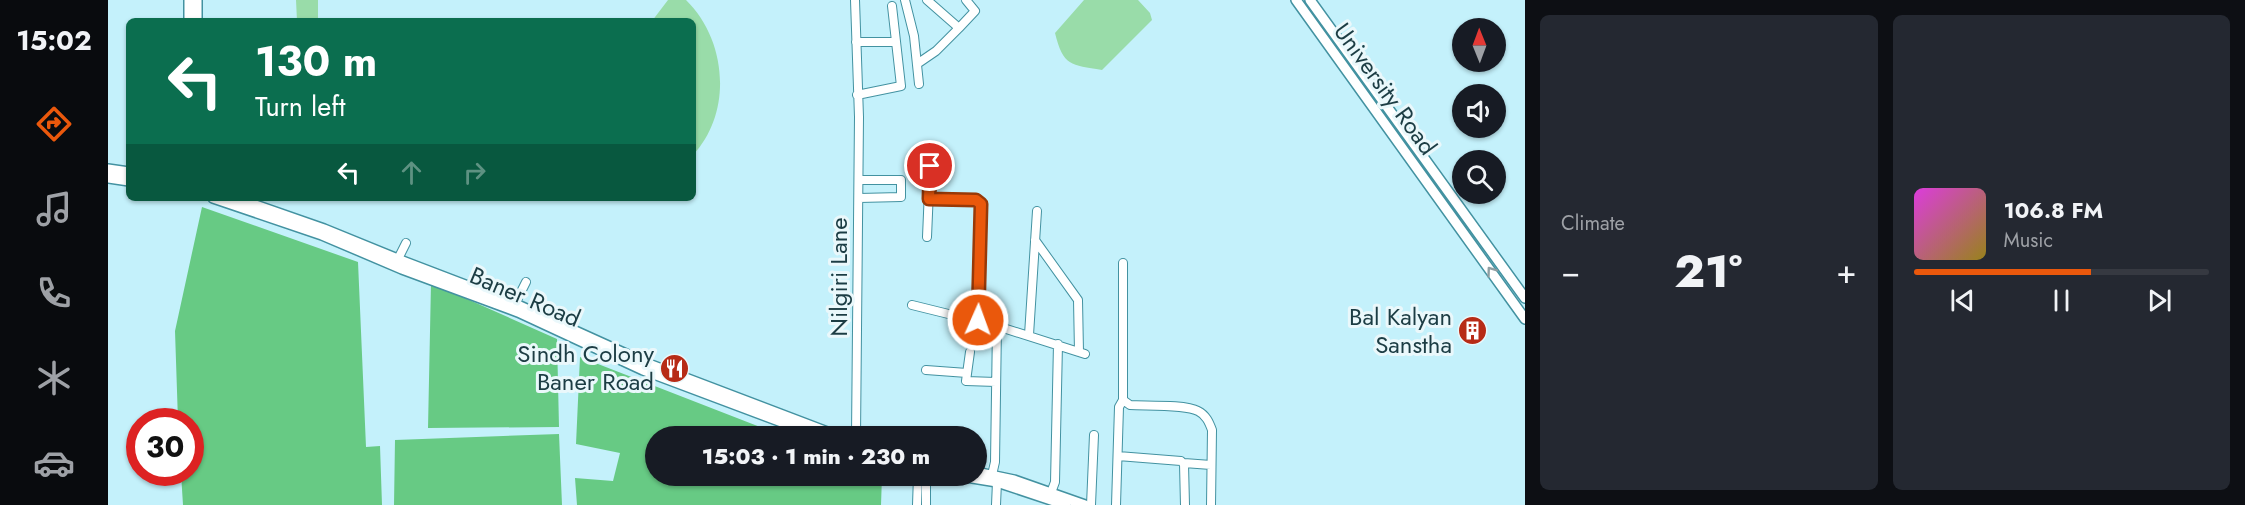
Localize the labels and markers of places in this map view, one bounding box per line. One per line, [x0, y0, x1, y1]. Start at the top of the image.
pin [904, 140, 955, 191]
place label: Bal Kalyan Sanstha [1349, 299, 1452, 362]
building icon: Bal Kalyan Sanstha [1457, 315, 1489, 347]
place label: Sindh Colony Baner Road [517, 336, 654, 399]
restaurant icon: Sindh Colony Baner Road [659, 352, 691, 384]

